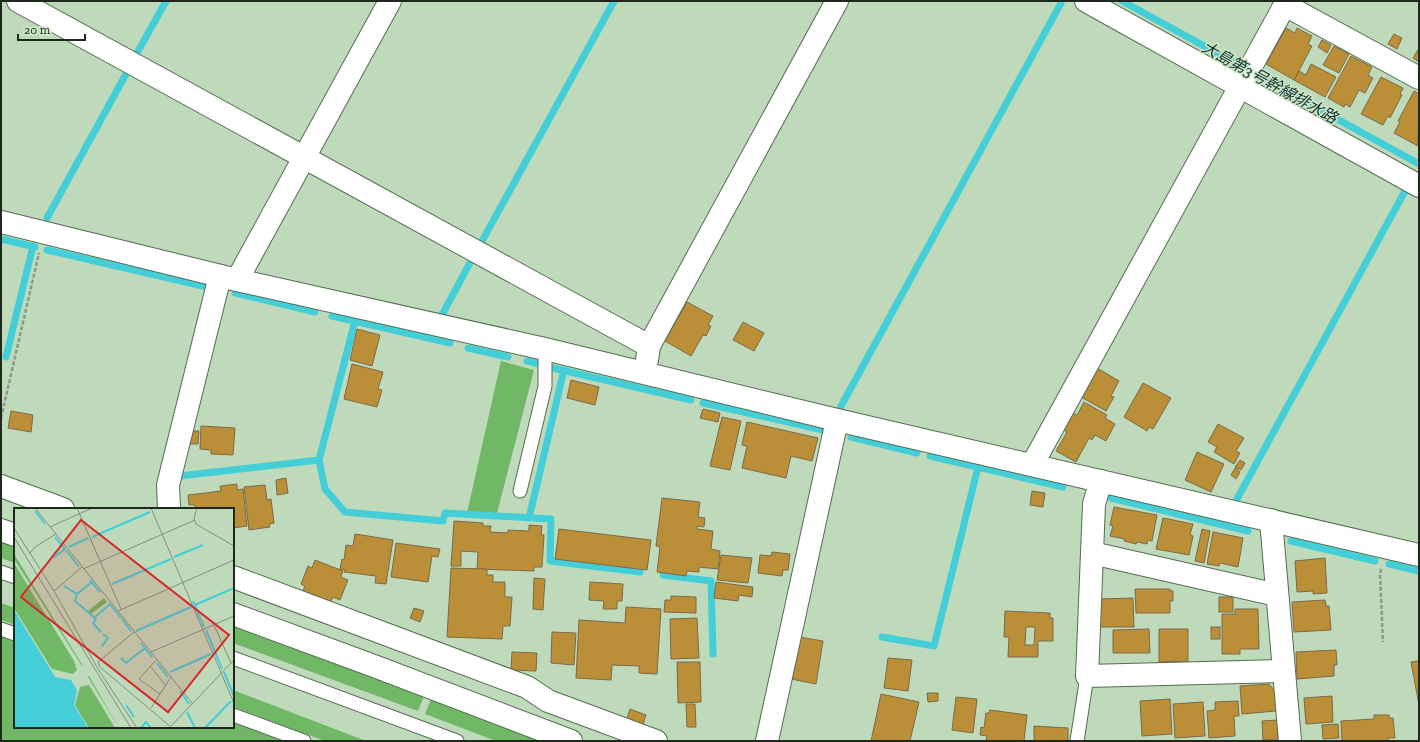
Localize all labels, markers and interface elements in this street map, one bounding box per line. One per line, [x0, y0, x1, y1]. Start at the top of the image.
scale bar [18, 16, 85, 42]
text: 20 m [24, 23, 51, 37]
water label: 大島第3号幹線排水路 [1199, 37, 1343, 129]
inset map [14, 508, 234, 728]

